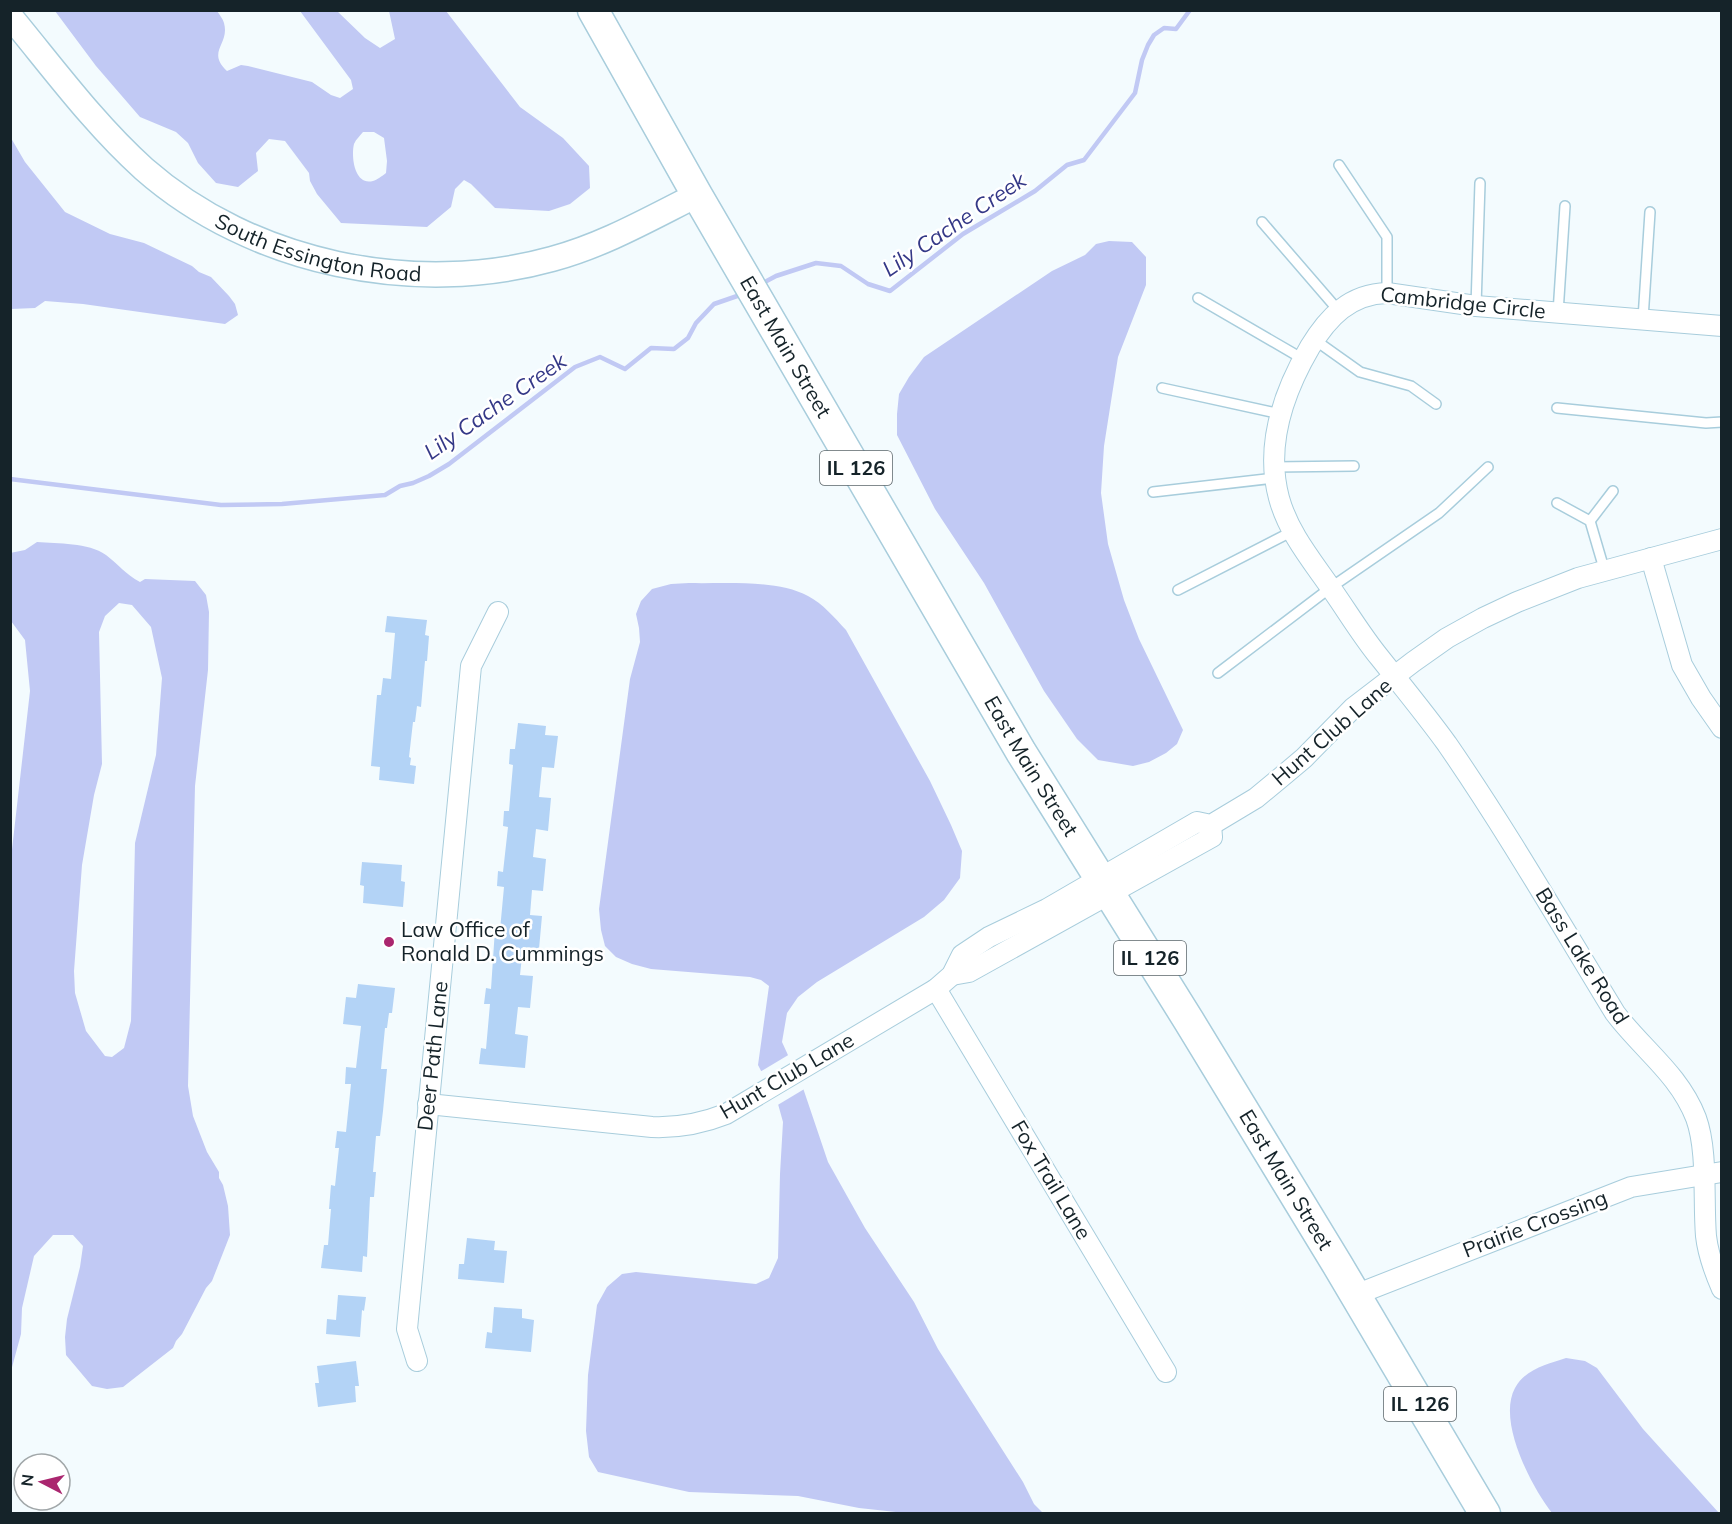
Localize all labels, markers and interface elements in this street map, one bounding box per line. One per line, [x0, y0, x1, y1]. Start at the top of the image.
water label: Lily Cache Creek [877, 165, 1032, 282]
street label: South Essington Road [211, 207, 422, 286]
street label: East Main Street [735, 271, 838, 422]
street label: Cambridge Circle [1379, 280, 1547, 324]
water label: Lily Cache Creek [418, 346, 572, 465]
road number: IL 126 [820, 451, 892, 485]
street label: Hunt Club Lane [1266, 672, 1397, 790]
street label: East Main Street [979, 691, 1084, 841]
street label: Bass Lake Road [1530, 882, 1635, 1029]
place label: Law Office of Ronald D. Cummings [401, 916, 604, 966]
marker: Law Office of Ronald D. Cummings [382, 935, 396, 949]
road number: IL 126 [1114, 941, 1186, 975]
street label: Deer Path Lane [411, 980, 453, 1132]
street label: Hunt Club Lane [715, 1026, 858, 1124]
street label: East Main Street [1234, 1105, 1339, 1254]
street label: Fox Trail Lane [1006, 1115, 1098, 1244]
street label: Prairie Crossing [1459, 1184, 1611, 1263]
road number: IL 126 [1384, 1387, 1456, 1421]
north arrow [12, 1452, 72, 1512]
text: N [16, 1473, 38, 1487]

